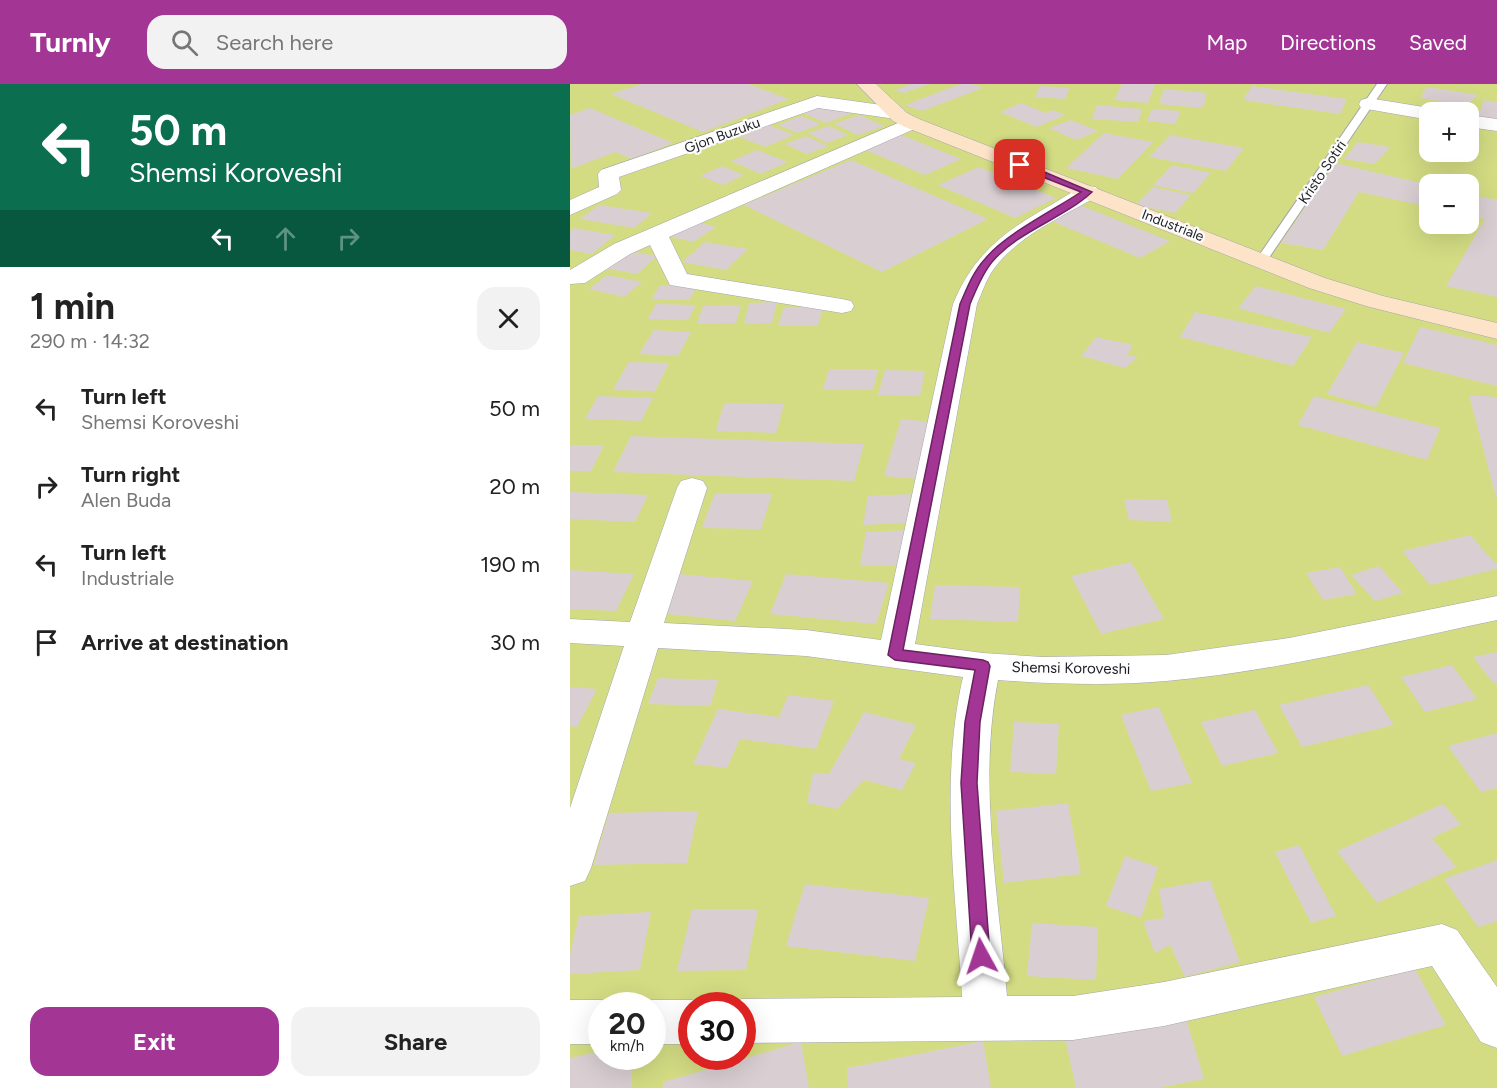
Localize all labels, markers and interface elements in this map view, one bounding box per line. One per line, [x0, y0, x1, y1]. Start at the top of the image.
search box [147, 15, 567, 69]
text: Turnly [30, 25, 111, 59]
icon: search [168, 26, 201, 59]
text: Search here [216, 29, 333, 56]
text: Map [1206, 30, 1247, 55]
text: Directions [1280, 30, 1376, 55]
text: Saved [1409, 30, 1467, 55]
map controls [1419, 102, 1479, 234]
button: + [1419, 102, 1479, 162]
text: 50 m [129, 105, 227, 156]
icon: left [30, 108, 108, 186]
street label: Gjon Buzuku [682, 114, 762, 157]
street label: Kristo Sotiri [1295, 137, 1350, 207]
pin [994, 139, 1045, 190]
icon: arrive [1003, 148, 1036, 181]
text: Shemsi Koroveshi [129, 156, 343, 189]
button: − [1419, 174, 1479, 234]
street label: Industriale [1139, 206, 1207, 245]
icon: left [206, 222, 239, 255]
icon: ahead [269, 222, 302, 255]
icon: right [332, 222, 365, 255]
text: 1 min [30, 285, 115, 328]
button: close [477, 287, 540, 350]
text: 290 m · 14:32 [30, 329, 150, 353]
text: Turn left [81, 383, 167, 410]
icon: left [30, 392, 63, 425]
text: 50 m [489, 395, 540, 422]
text: Shemsi Koroveshi [81, 410, 239, 434]
text: Turn right [81, 461, 180, 488]
icon: right [30, 470, 63, 503]
text: 20 m [489, 473, 540, 500]
text: Alen Buda [81, 488, 171, 512]
text: Turn left [81, 539, 167, 566]
icon: left [30, 548, 63, 581]
text: 190 m [480, 551, 540, 578]
text: Industriale [81, 566, 174, 590]
icon: arrive [30, 626, 63, 659]
text: Arrive at destination [81, 629, 289, 656]
text: 30 m [490, 629, 540, 656]
street label: Shemsi Koroveshi [1012, 658, 1130, 678]
position arrow [949, 924, 1013, 988]
speed limit sign: 30 [678, 992, 756, 1070]
text: 20 [609, 1005, 645, 1042]
button: Exit [30, 1007, 279, 1076]
button: Share [291, 1007, 540, 1076]
text: km/h [610, 1037, 644, 1055]

